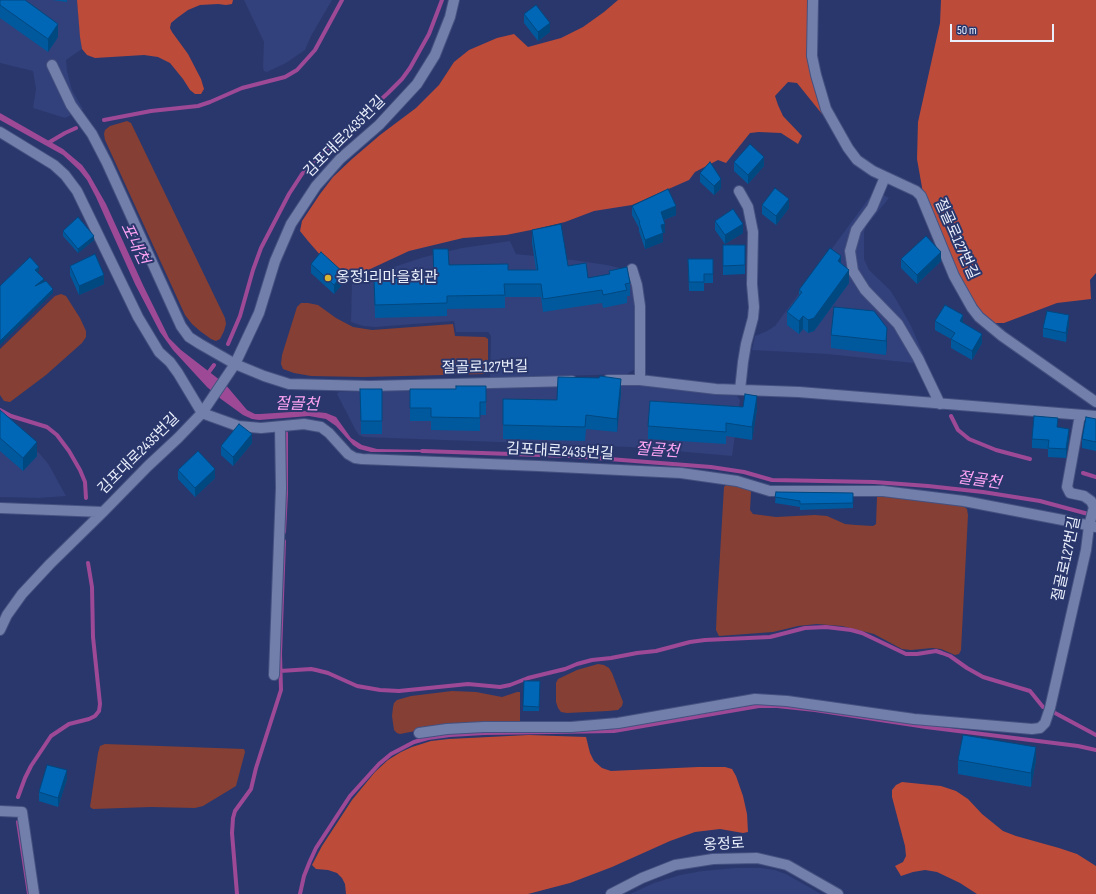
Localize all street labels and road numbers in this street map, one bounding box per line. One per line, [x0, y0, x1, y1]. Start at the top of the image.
street label: 김포대로2435번길 [301, 93, 389, 181]
street label: 절골로127번길 [930, 196, 982, 282]
street label: 절골로127번길 [442, 358, 528, 378]
street label: 김포대로2435번길 [95, 410, 183, 498]
street label: 김포대로2435번길 [506, 440, 614, 464]
street label: 절골로127번길 [1049, 515, 1085, 603]
street label: 옹정로 [703, 835, 745, 855]

